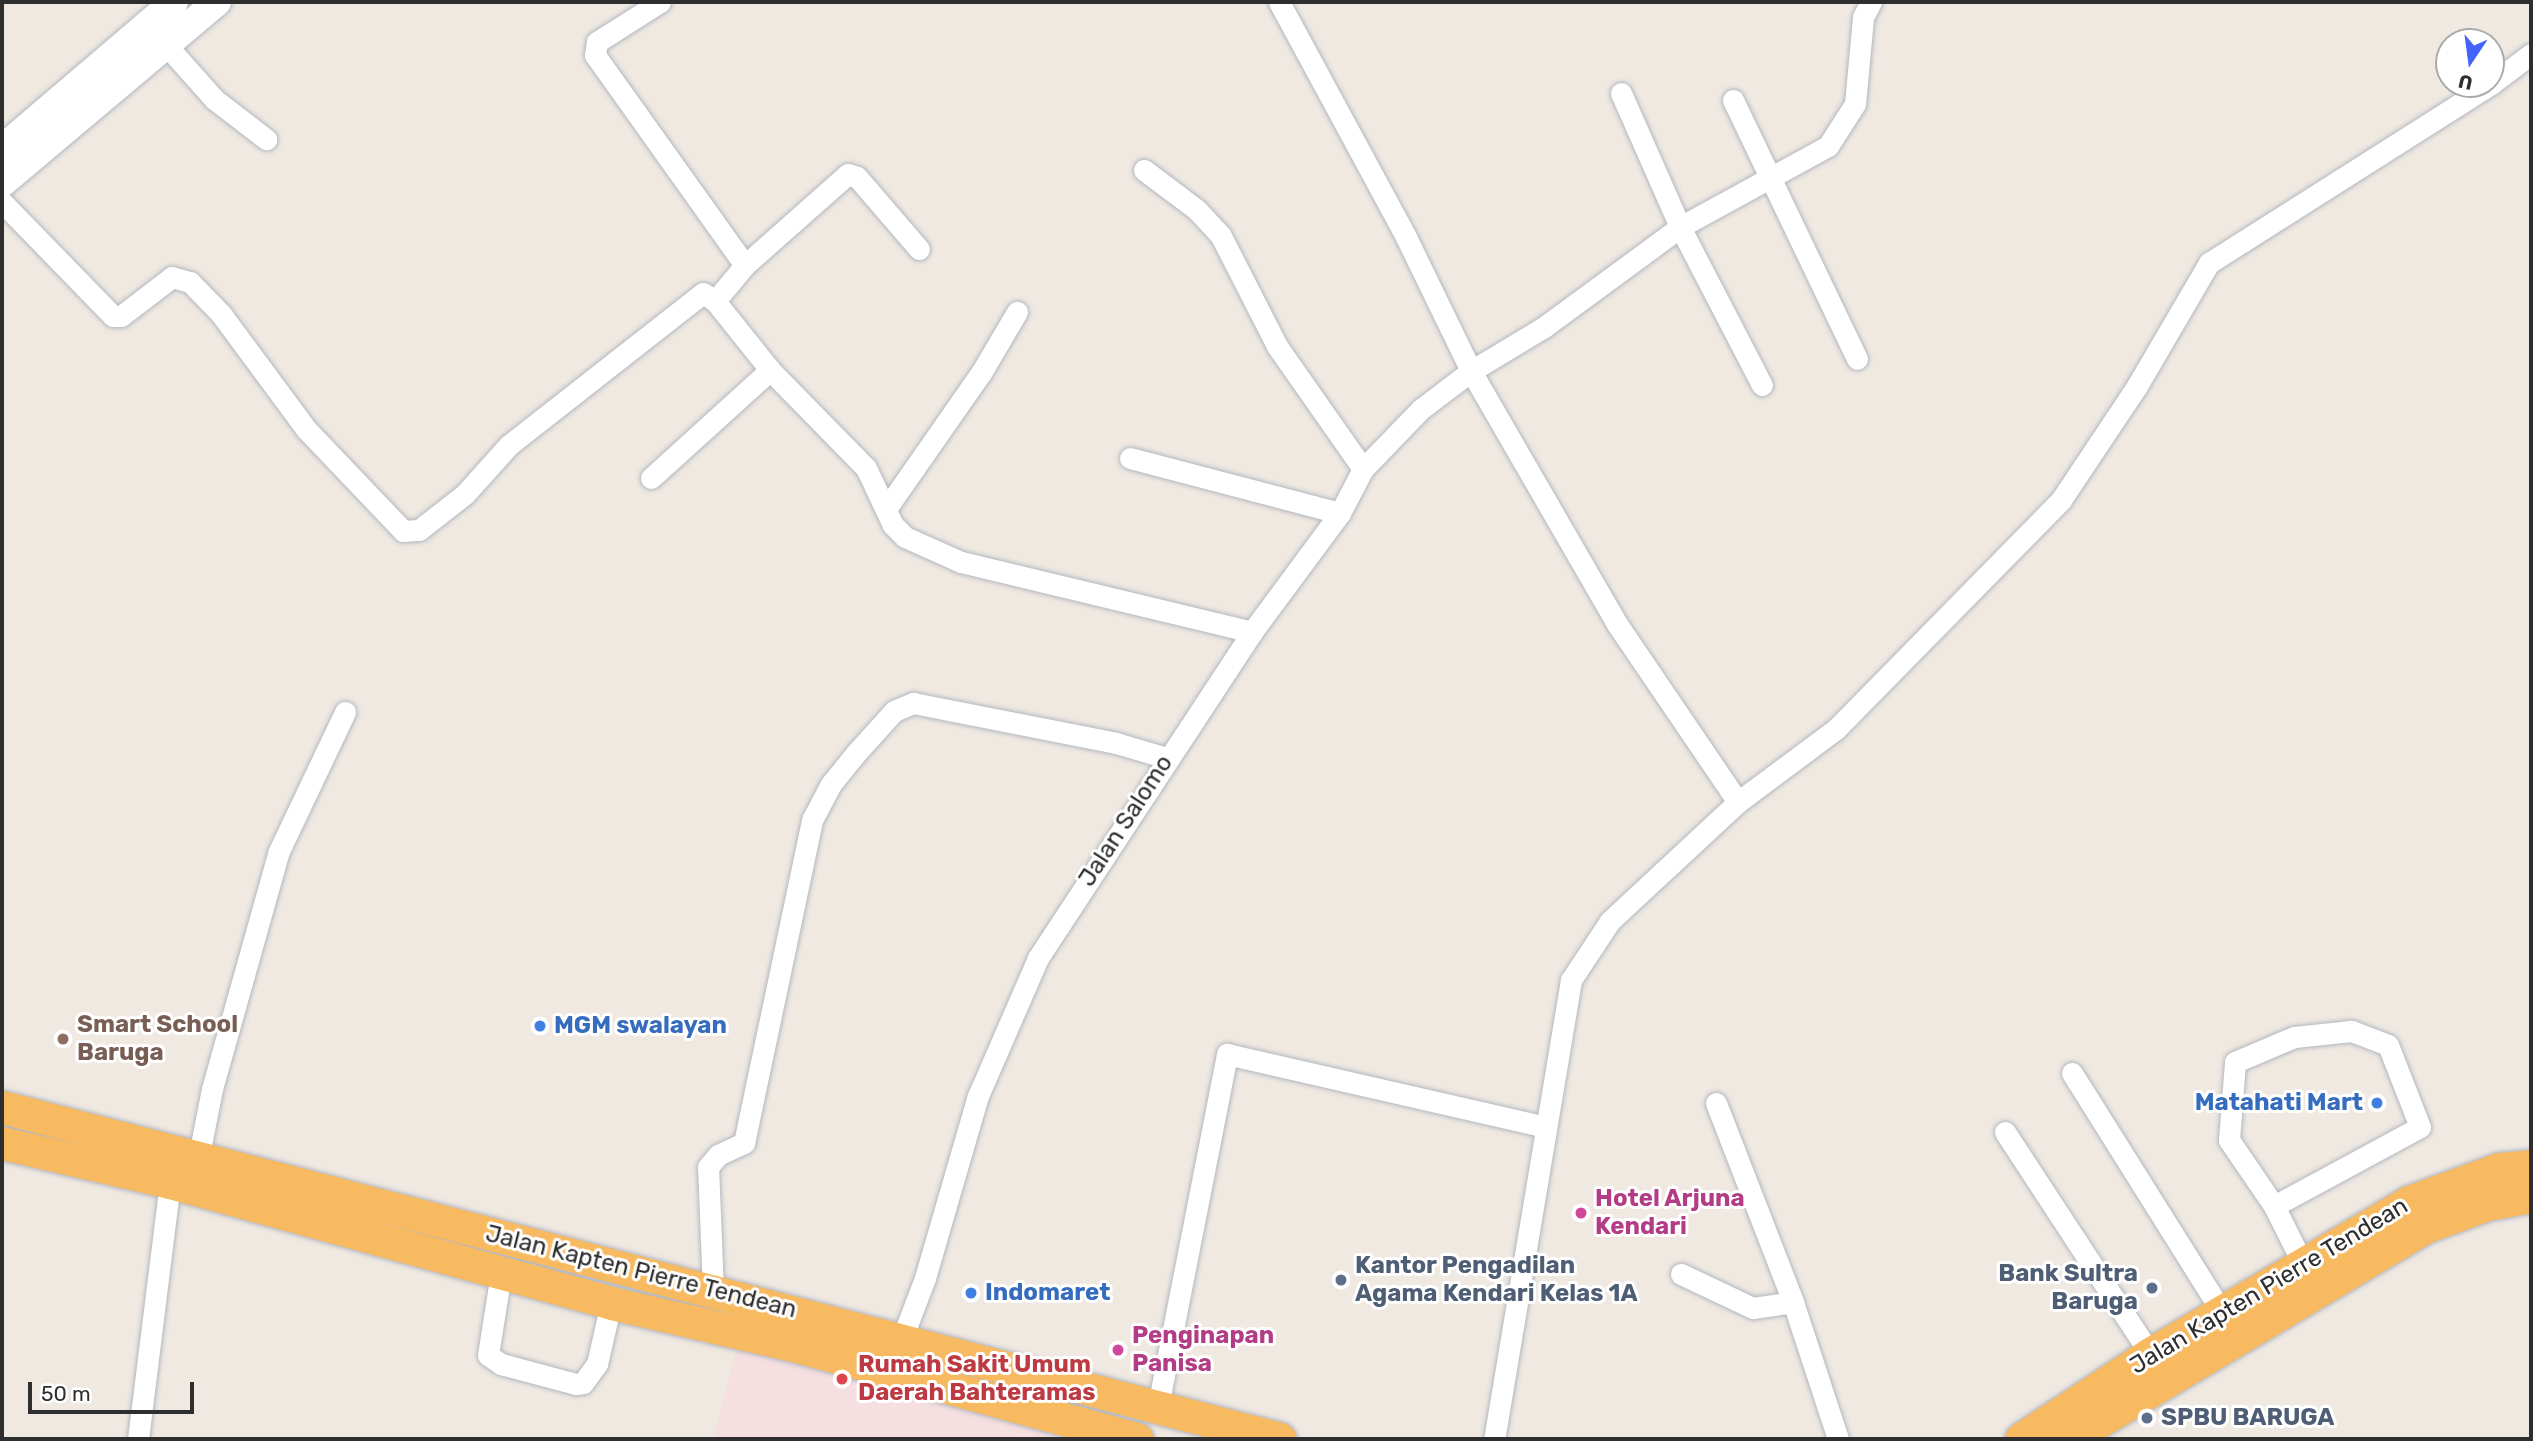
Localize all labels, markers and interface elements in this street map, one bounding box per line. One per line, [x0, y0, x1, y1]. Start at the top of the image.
north arrow [2435, 28, 2505, 98]
text: U [2456, 69, 2475, 95]
street label: Jalan Salomo [1073, 750, 1179, 892]
place label: Smart School Baruga [77, 1011, 238, 1067]
place label: MGM swalayan [554, 1012, 727, 1040]
marker: MGM swalayan [532, 1018, 548, 1034]
marker: Smart School Baruga [55, 1031, 71, 1047]
place label: Matahati Mart [2195, 1089, 2363, 1117]
marker: Matahati Mart [2369, 1095, 2385, 1111]
place label: Hotel Arjuna Kendari [1595, 1185, 1745, 1241]
street label: Jalan Kapten Pierre Tendean [2124, 1191, 2414, 1381]
marker: Hotel Arjuna Kendari [1573, 1205, 1589, 1221]
street label: Jalan Kapten Pierre Tendean [482, 1219, 800, 1325]
place label: Kantor Pengadilan Agama Kendari Kelas 1A [1355, 1252, 1638, 1308]
place label: Bank Sultra Baruga [1998, 1260, 2138, 1316]
marker: Kantor Pengadilan Agama Kendari Kelas 1A [1333, 1272, 1349, 1288]
place label: Indomaret [985, 1279, 1110, 1307]
marker: Bank Sultra Baruga [2144, 1280, 2160, 1296]
marker: Indomaret [963, 1285, 979, 1301]
place label: Penginapan Panisa [1132, 1322, 1274, 1378]
marker: Penginapan Panisa [1110, 1342, 1126, 1358]
place label: Rumah Sakit Umum Daerah Bahteramas [858, 1351, 1095, 1407]
scale bar [32, 1368, 198, 1412]
marker: Rumah Sakit Umum Daerah Bahteramas [832, 1369, 852, 1389]
text: 50 m [41, 1381, 91, 1406]
place label: SPBU BARUGA [2161, 1404, 2334, 1432]
marker: SPBU BARUGA [2139, 1410, 2155, 1426]

